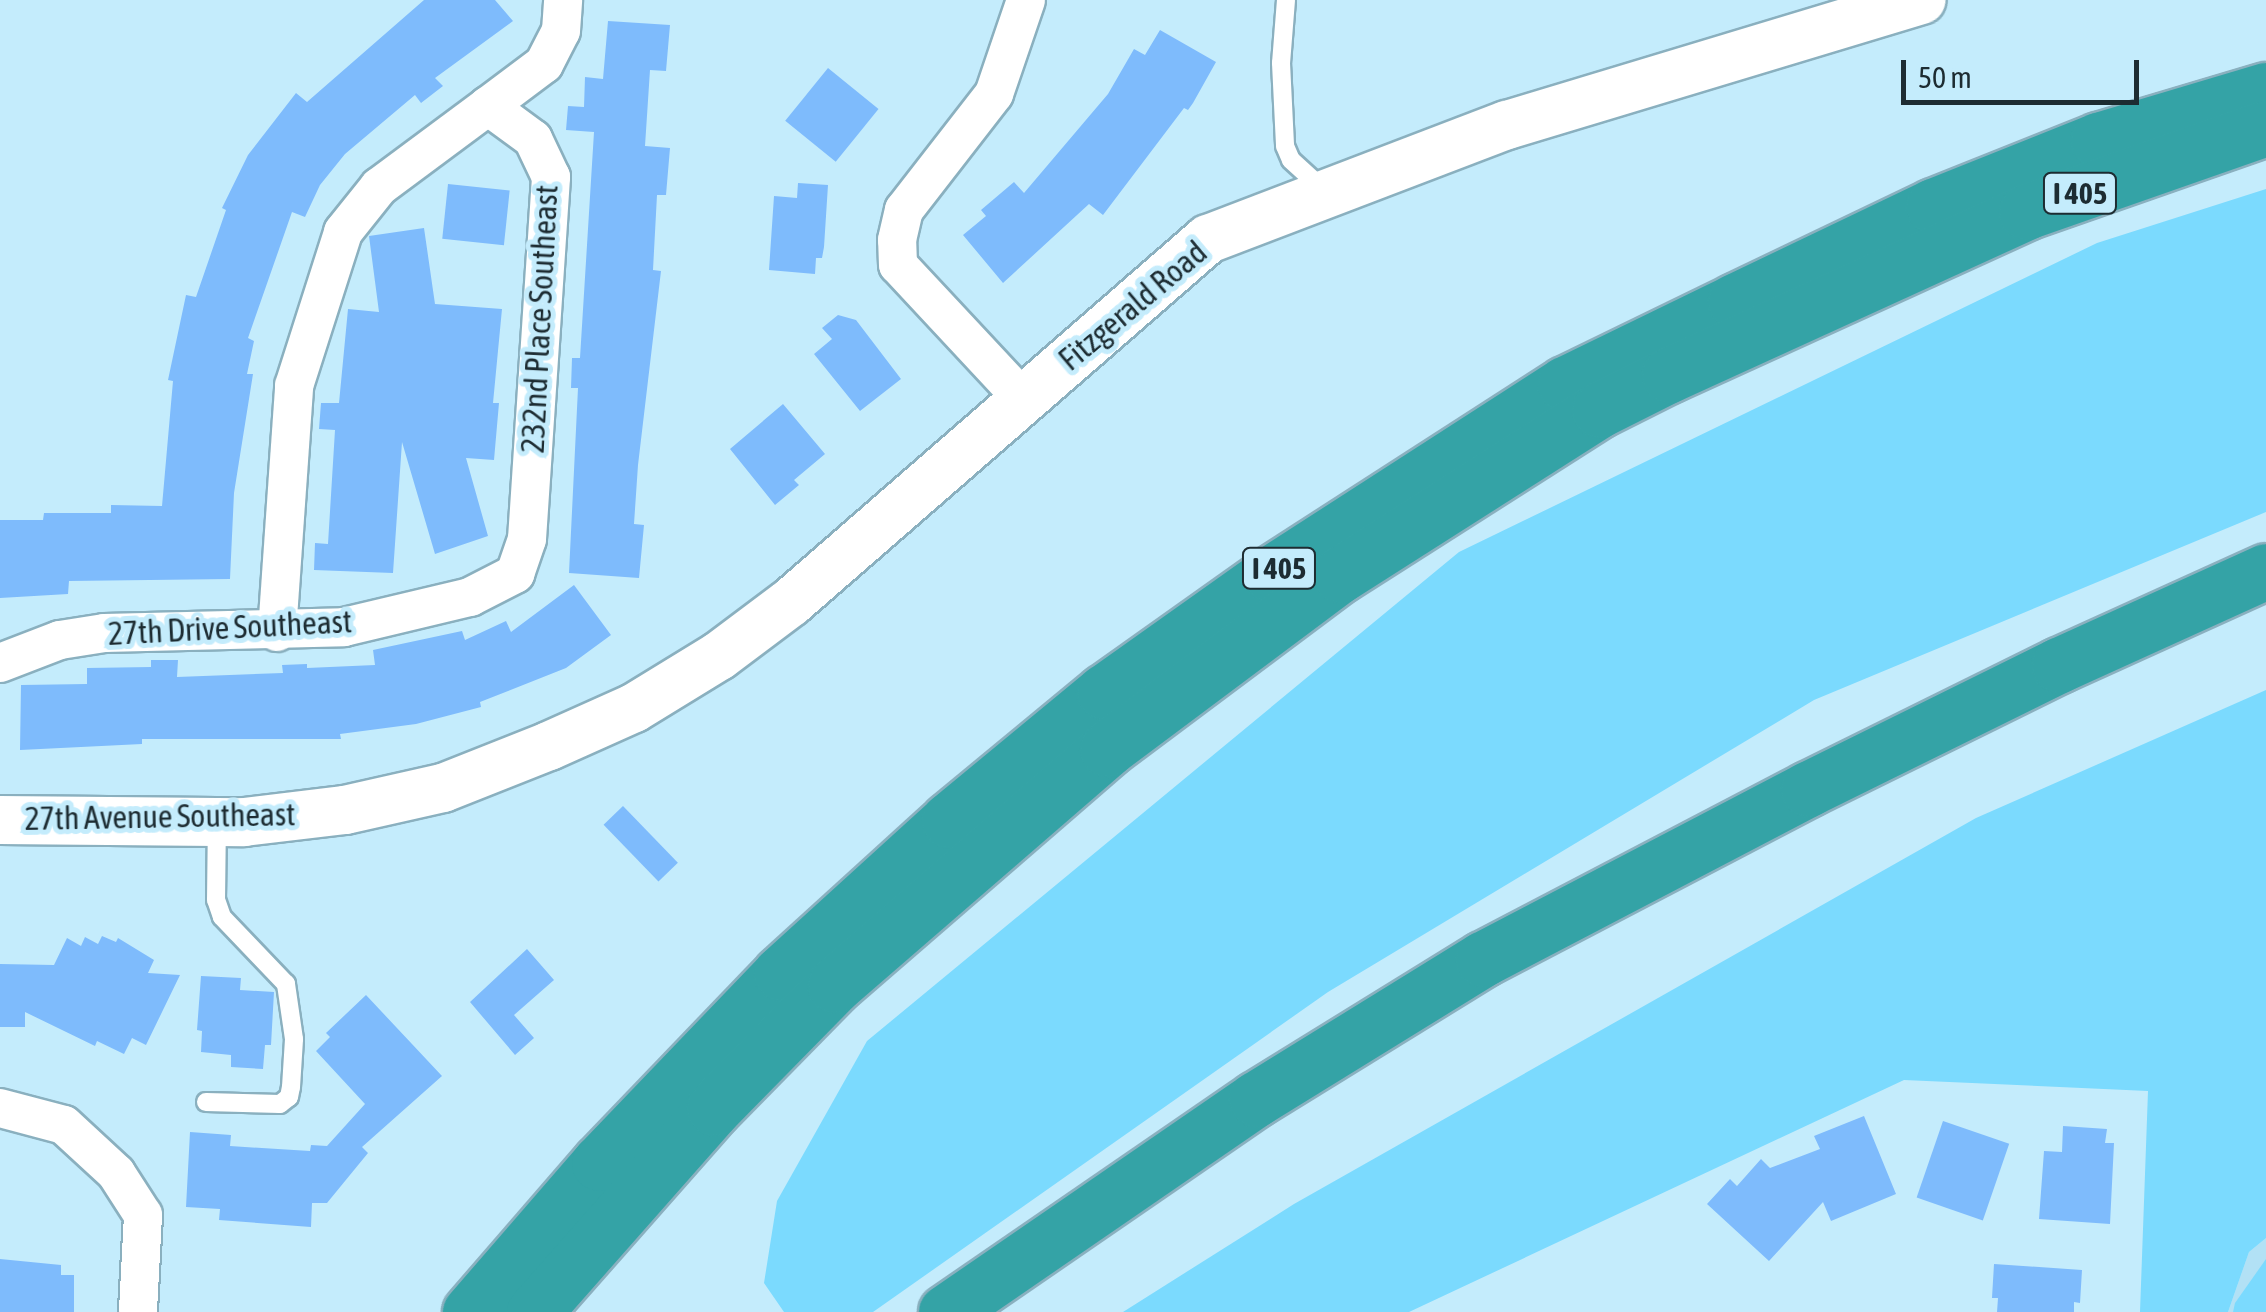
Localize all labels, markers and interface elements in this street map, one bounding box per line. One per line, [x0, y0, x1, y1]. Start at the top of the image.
scale bar [1906, 40, 2144, 102]
text: 50 m [1918, 60, 1972, 94]
road number: I 405 [2042, 168, 2118, 218]
street label: 232nd Place Southeast [514, 184, 566, 454]
street label: Fitzgerald Road [1051, 233, 1215, 379]
road number: I 405 [1242, 543, 1316, 593]
street label: 27th Drive Southeast [107, 602, 353, 654]
street label: 27th Avenue Southeast [24, 795, 296, 839]

